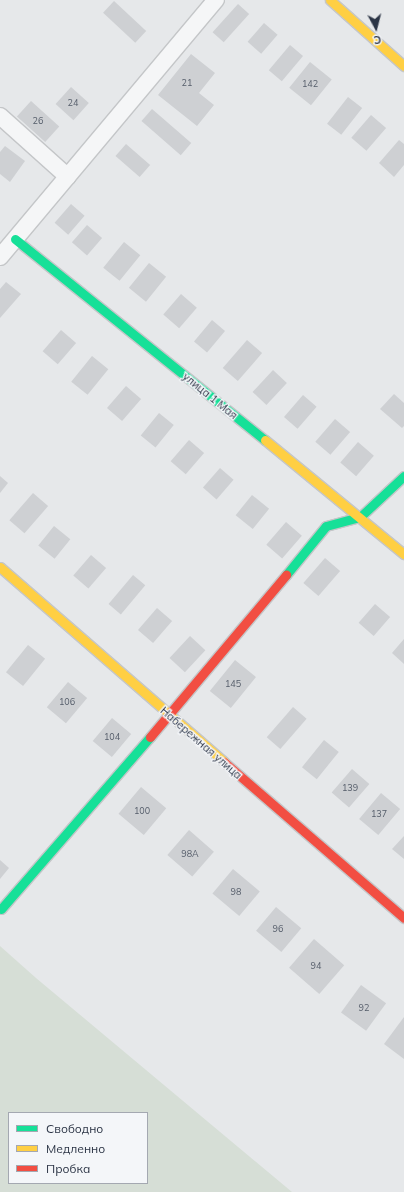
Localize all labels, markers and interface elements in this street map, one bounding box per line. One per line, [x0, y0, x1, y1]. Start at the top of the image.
north arrow [356, 8, 396, 48]
text: С [373, 33, 382, 47]
house number: 21 [182, 78, 192, 88]
house number: 142 [302, 79, 318, 89]
house number: 24 [68, 98, 78, 108]
house number: 26 [33, 116, 43, 126]
street label: улица 1 Мая [180, 370, 240, 422]
house number: 145 [225, 679, 241, 689]
house number: 106 [59, 697, 75, 707]
street label: Набережная улица [158, 704, 244, 782]
house number: 104 [104, 732, 120, 742]
house number: 139 [342, 783, 358, 793]
house number: 100 [134, 806, 150, 816]
house number: 137 [371, 809, 387, 819]
house number: 98А [181, 849, 199, 859]
house number: 98 [231, 887, 241, 897]
house number: 96 [273, 924, 283, 934]
house number: 94 [311, 961, 321, 971]
house number: 92 [359, 1003, 369, 1013]
legend [8, 1112, 148, 1184]
text: Свободно [46, 1121, 103, 1136]
text: Медленно [46, 1141, 105, 1156]
text: Пробка [46, 1161, 90, 1176]

